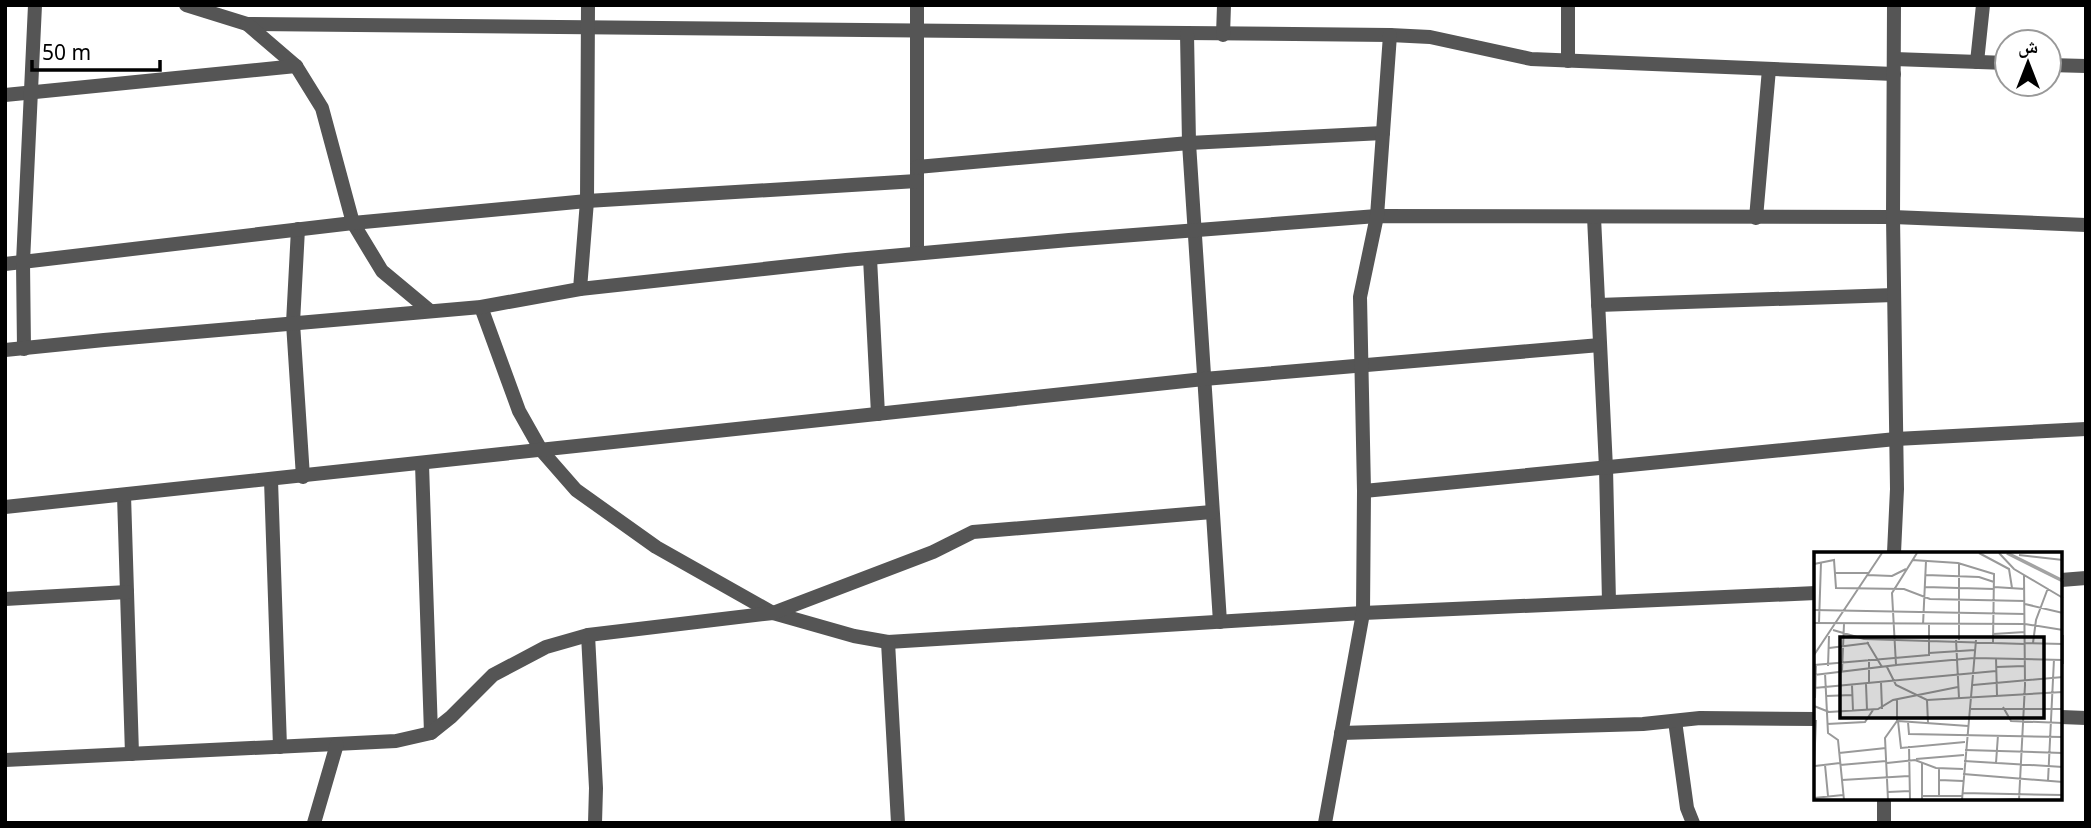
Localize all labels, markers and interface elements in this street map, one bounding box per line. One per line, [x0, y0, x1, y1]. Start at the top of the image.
scale bar [32, 28, 159, 72]
north arrow [1993, 28, 2063, 98]
text: ش [2018, 33, 2038, 59]
text: 50 m [42, 38, 91, 66]
inset map [1814, 552, 2063, 800]

